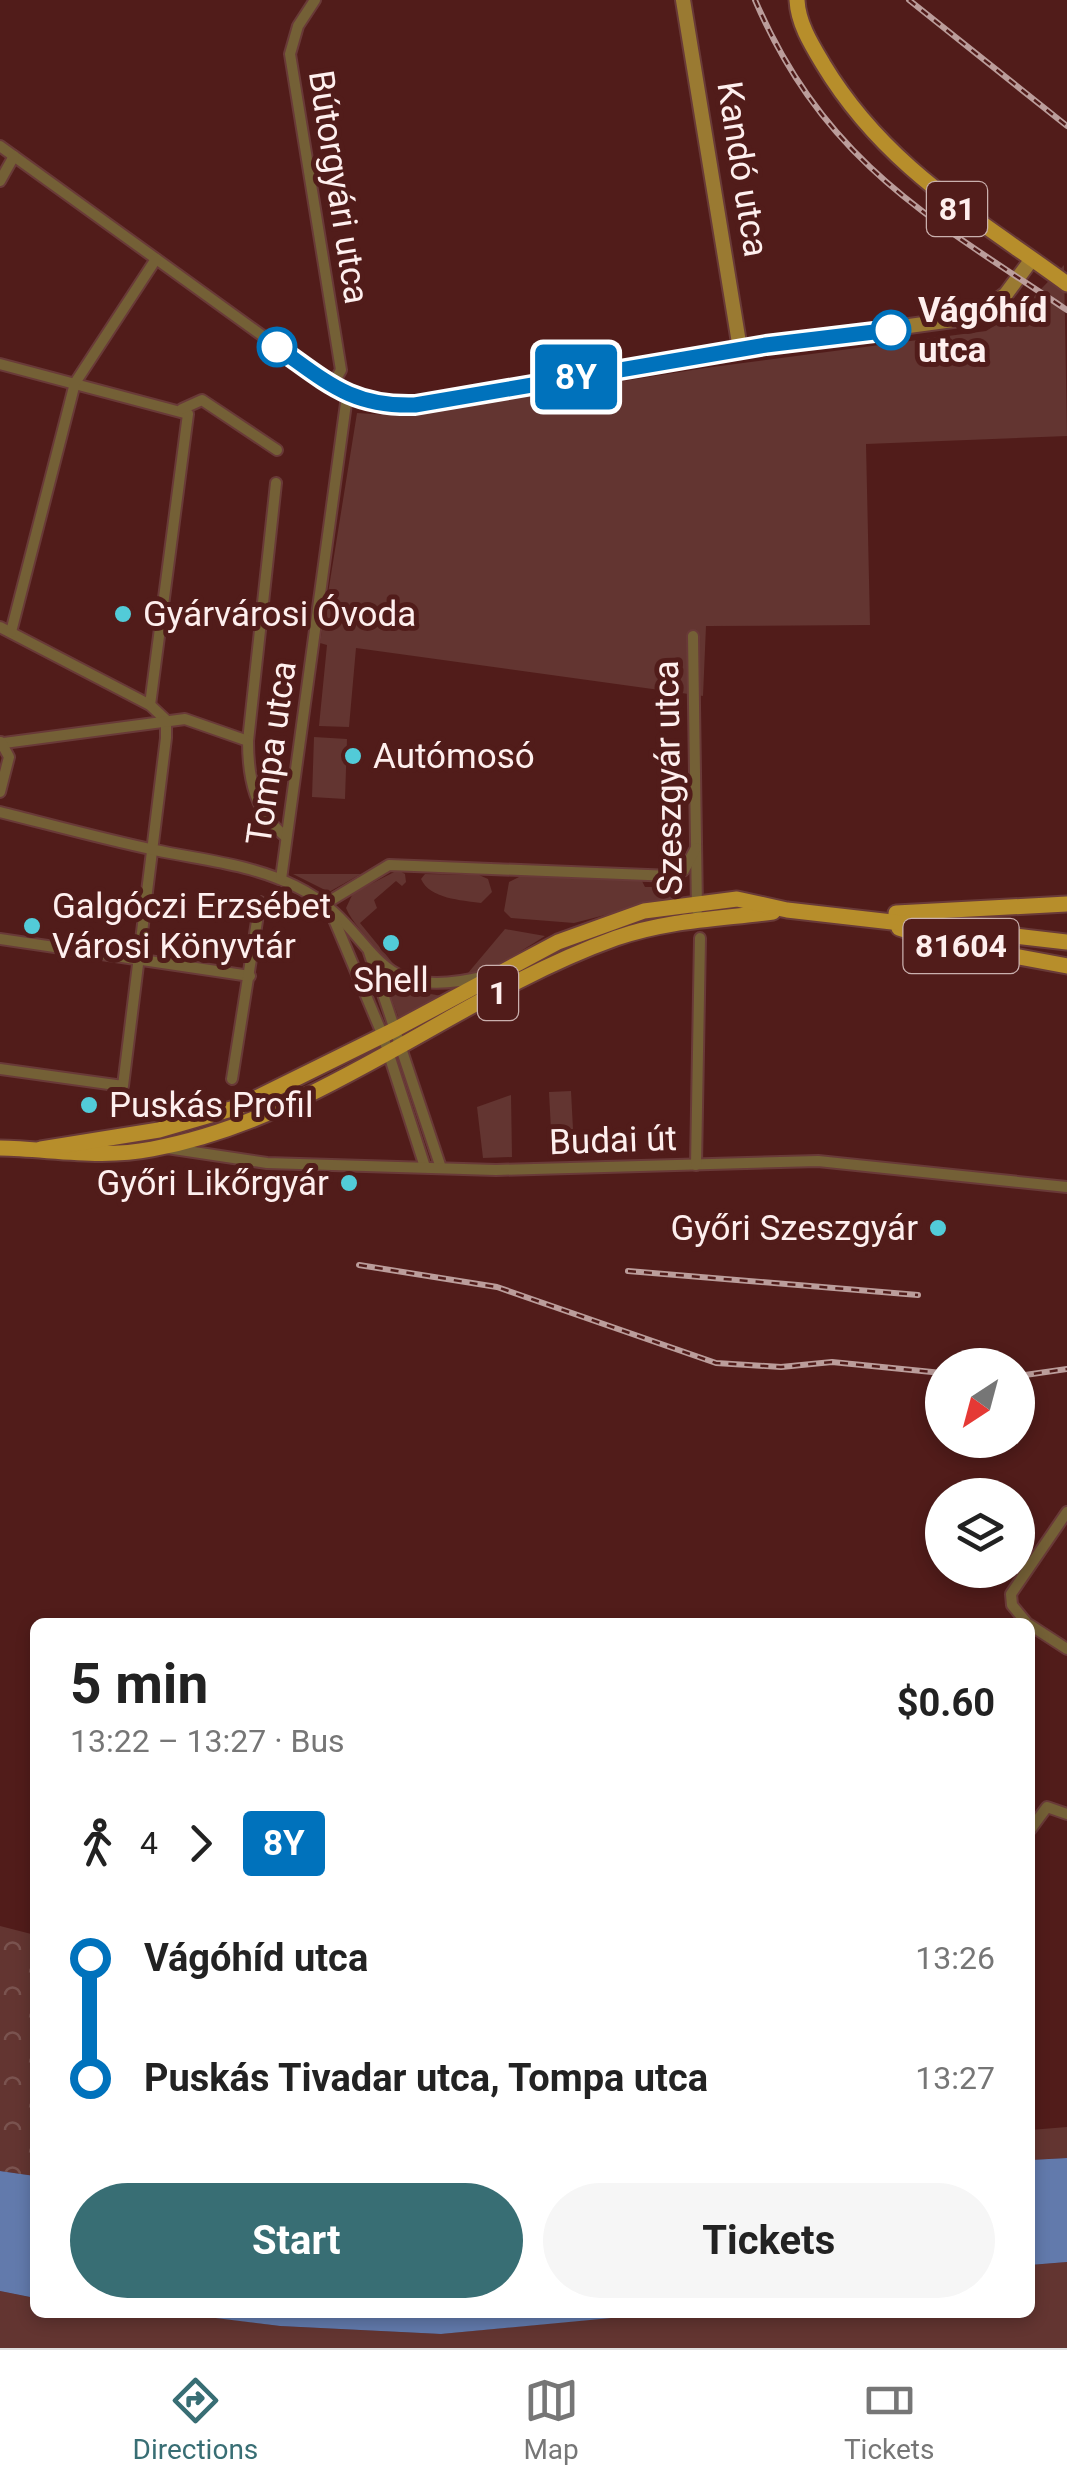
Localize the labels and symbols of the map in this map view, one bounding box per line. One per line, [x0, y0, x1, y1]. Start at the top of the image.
street label: Bútorgyári utca [300, 67, 377, 307]
street label: Kandó utca [708, 79, 777, 260]
road number: 81 [927, 182, 987, 236]
place label: Vágóhíd utca [918, 290, 1047, 371]
marker: Vágóhíd utca [872, 311, 910, 349]
unlabelled marker [258, 328, 296, 366]
line badge: 8Y [531, 344, 621, 410]
place label: Gyárvárosi Óvoda [143, 594, 416, 635]
marker: Gyárvárosi Óvoda [112, 603, 134, 625]
street label: Tompa utca [238, 658, 305, 848]
street label: Szeszgyár utca [646, 660, 691, 896]
place label: Autómosó [373, 736, 535, 777]
marker: Autómosó [342, 745, 364, 767]
place label: Galgóczi Erzsébet Városi Könyvtár [52, 886, 331, 967]
marker: Galgóczi Erzsébet Városi Könyvtár [21, 915, 43, 937]
road number: 81604 [904, 919, 1018, 973]
marker: Shell [380, 932, 402, 954]
place label: Shell [353, 960, 429, 1001]
road number: 1 [478, 966, 518, 1020]
place label: Puskás Profil [109, 1085, 313, 1126]
marker: Puskás Profil [78, 1094, 100, 1116]
street label: Budai út [548, 1118, 678, 1163]
place label: Győri Likőrgyár [96, 1163, 329, 1204]
marker: Győri Likőrgyár [338, 1172, 360, 1194]
place label: Győri Szeszgyár [670, 1208, 918, 1249]
marker: Győri Szeszgyár [927, 1217, 949, 1239]
north arrow [925, 1348, 1035, 1458]

